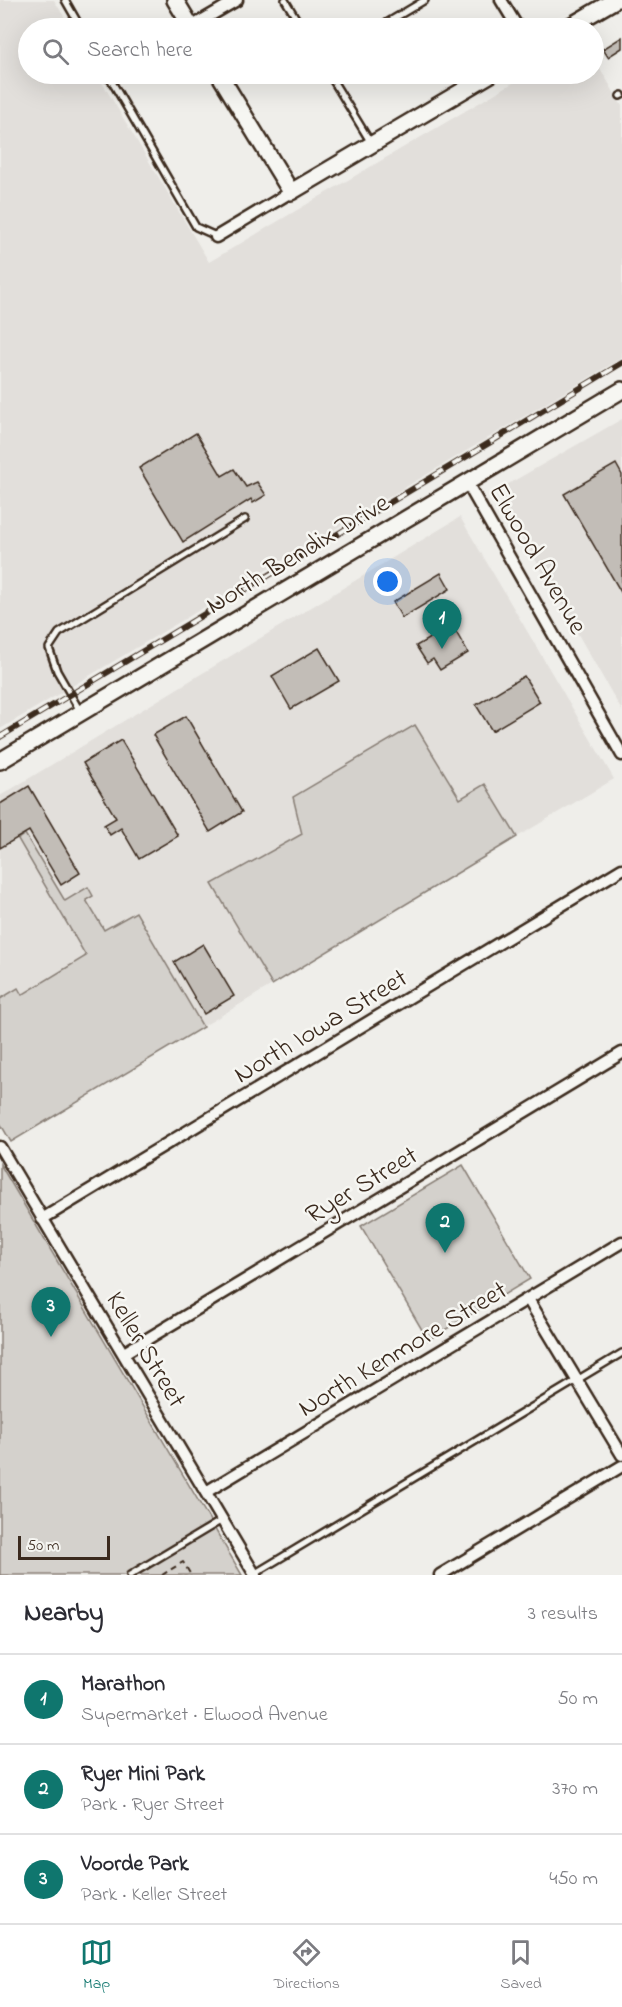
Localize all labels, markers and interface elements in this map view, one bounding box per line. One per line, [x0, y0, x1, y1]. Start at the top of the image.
search box [18, 18, 604, 84]
icon: search [39, 35, 72, 68]
text: Search here [87, 35, 192, 67]
street label: Elwood Avenue [478, 476, 596, 643]
street label: North Bendix Drive [199, 484, 398, 625]
your location [373, 567, 402, 596]
pin: 1 [422, 600, 462, 649]
street label: North Iowa Street [227, 960, 416, 1095]
street label: Ryer Street [299, 1137, 426, 1235]
pin: 2 [426, 1204, 464, 1253]
street label: North Kenmore Street [291, 1272, 515, 1428]
street label: Keller Street [95, 1285, 195, 1416]
pin: 3 [32, 1288, 70, 1337]
scale bar [18, 1533, 110, 1560]
text: 50 m [27, 1534, 59, 1558]
text: Nearby [24, 1595, 103, 1633]
text: 3 results [528, 1600, 598, 1629]
text: Marathon [81, 1669, 165, 1701]
text: 1 [40, 1685, 47, 1714]
text: 50 m [557, 1685, 598, 1714]
text: Supermarket · Elwood Avenue [81, 1701, 328, 1730]
text: Ryer Mini Park [81, 1759, 205, 1791]
text: 2 [39, 1775, 48, 1804]
text: 370 m [552, 1775, 598, 1804]
text: Park · Ryer Street [81, 1791, 224, 1820]
text: Voorde Park [81, 1849, 189, 1881]
text: 3 [39, 1865, 48, 1894]
text: 450 m [549, 1865, 598, 1894]
text: Park · Keller Street [81, 1881, 227, 1910]
tab: Map [80, 1936, 113, 1996]
tab: Directions [273, 1936, 340, 1996]
tab: Saved [500, 1936, 542, 1996]

